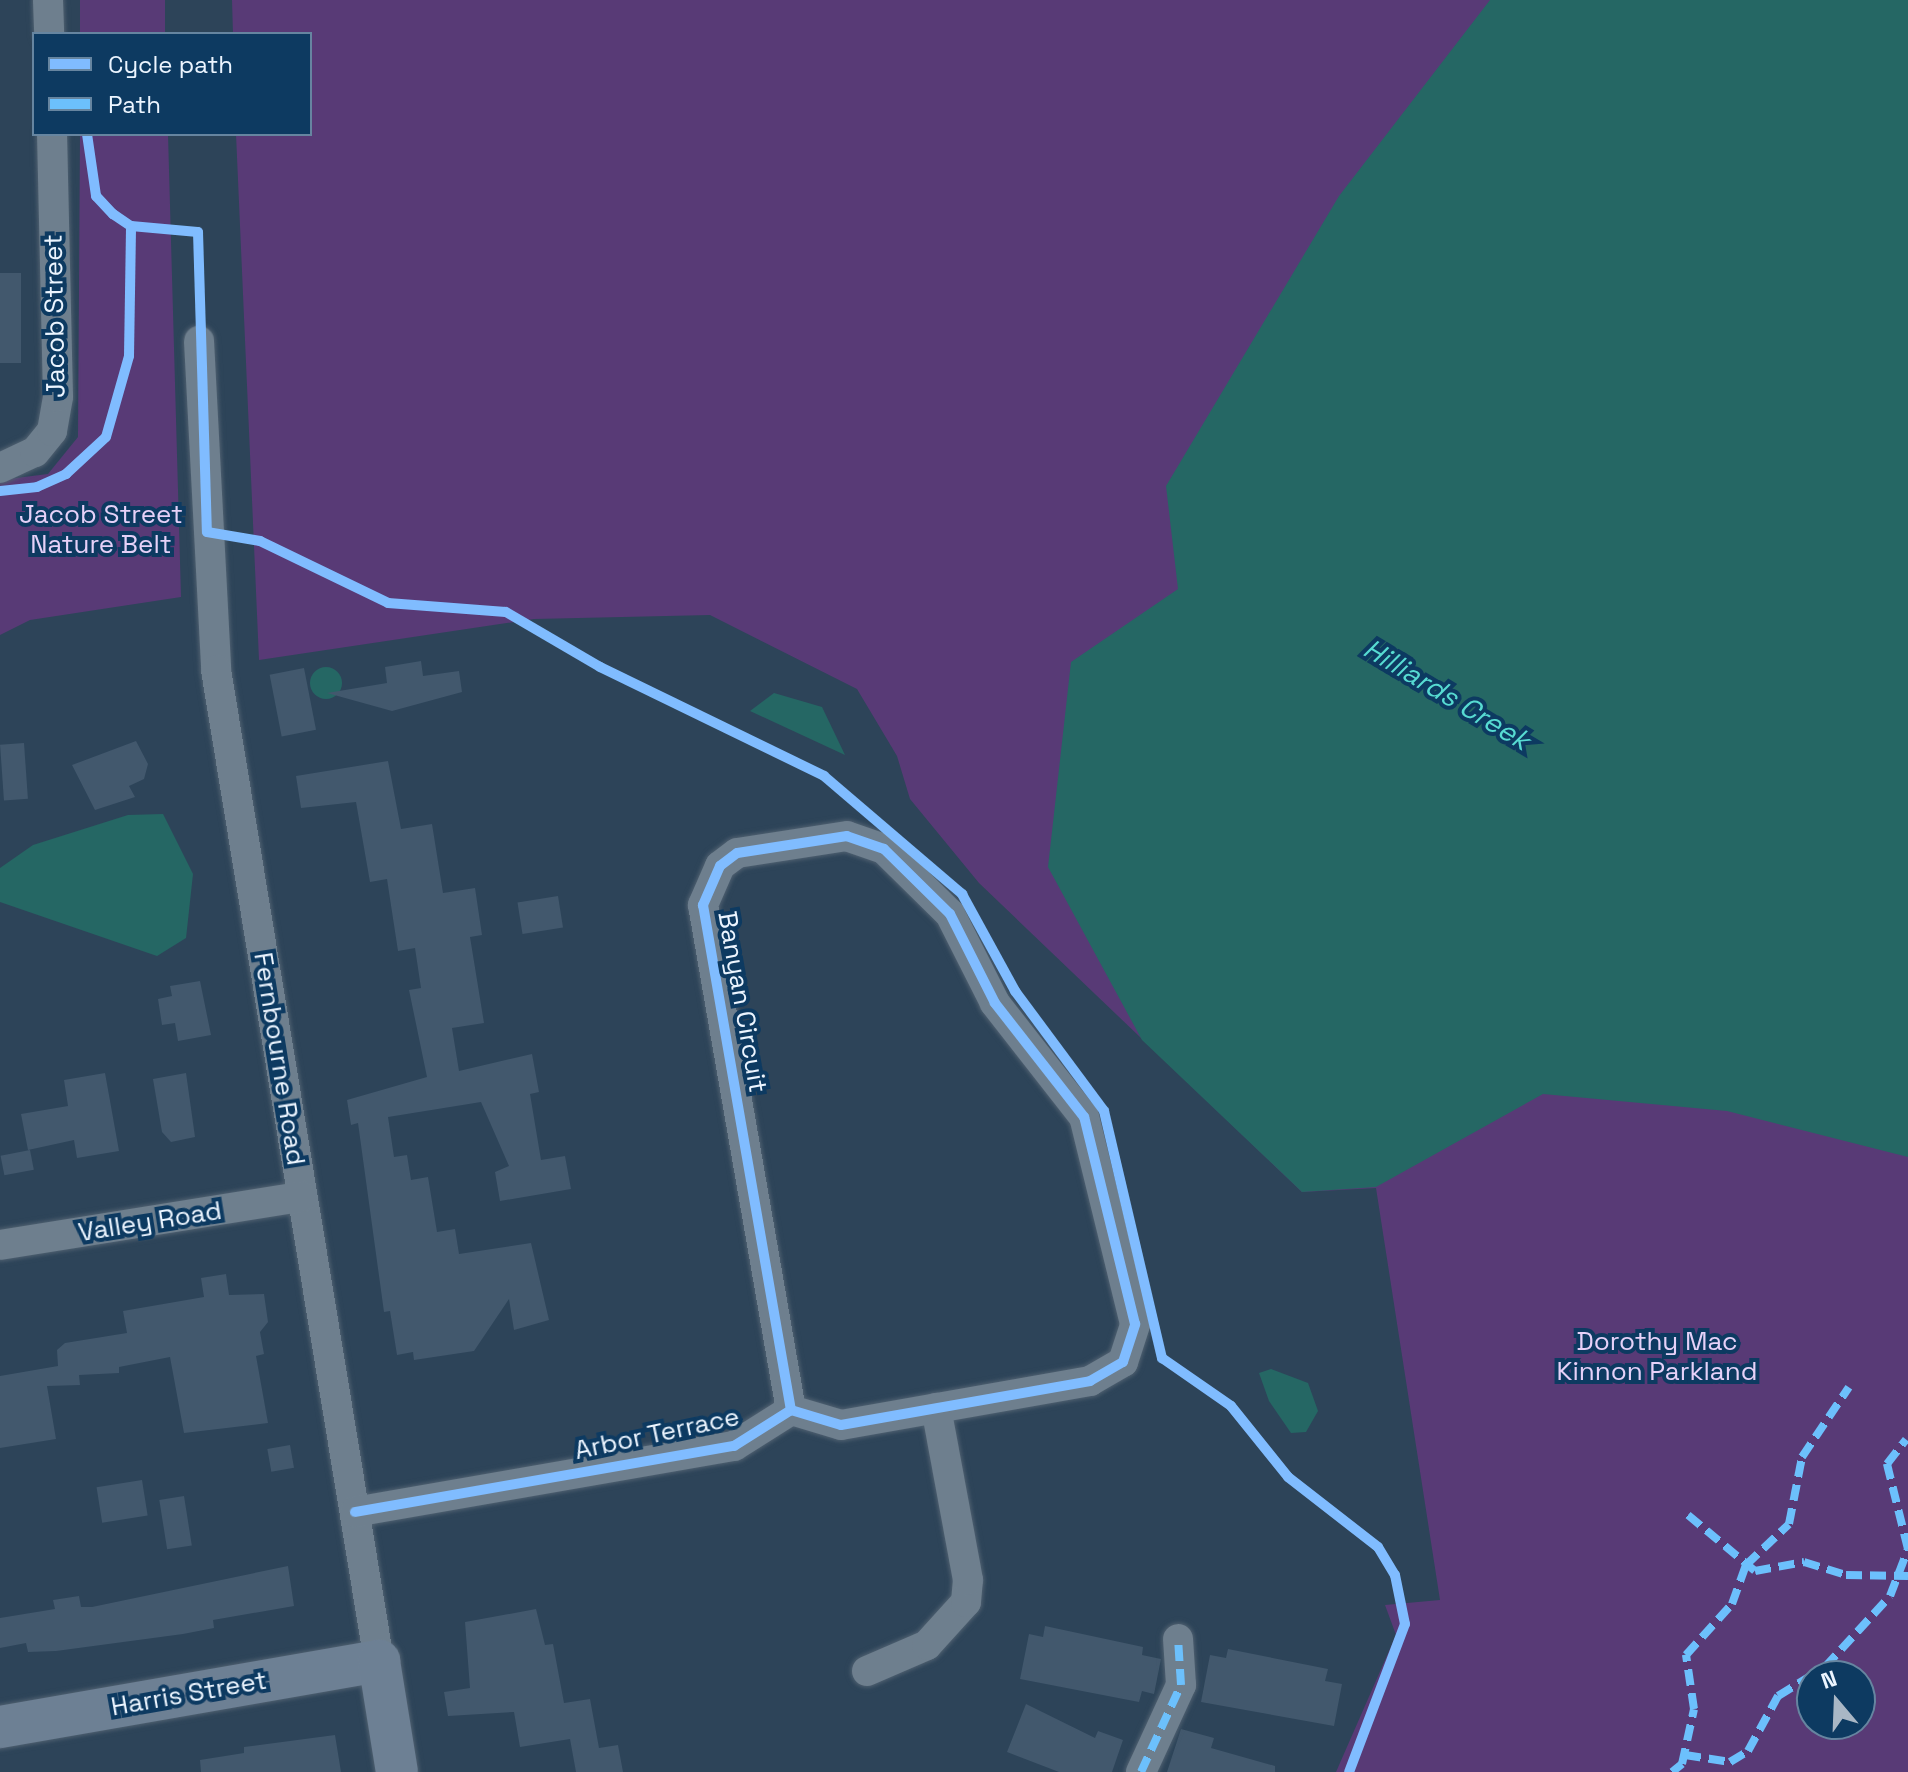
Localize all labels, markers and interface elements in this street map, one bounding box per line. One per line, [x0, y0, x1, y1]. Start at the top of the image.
legend [32, 32, 312, 136]
text: Cycle path [108, 49, 233, 80]
text: Path [108, 89, 161, 120]
street label: Jacob Street [38, 234, 72, 398]
park label: Jacob Street Nature Belt [19, 499, 183, 560]
water label: Hilliards Creek [1358, 631, 1536, 757]
street label: Banyan Circuit [711, 909, 773, 1095]
street label: Fernbourne Road [247, 950, 311, 1168]
street label: Valley Road [76, 1195, 224, 1249]
park label: Dorothy Mac Kinnon Parkland [1557, 1326, 1757, 1388]
street label: Arbor Terrace [571, 1401, 743, 1467]
north arrow [1796, 1660, 1876, 1740]
text: N [1817, 1664, 1840, 1695]
street label: Harris Street [109, 1665, 269, 1723]

